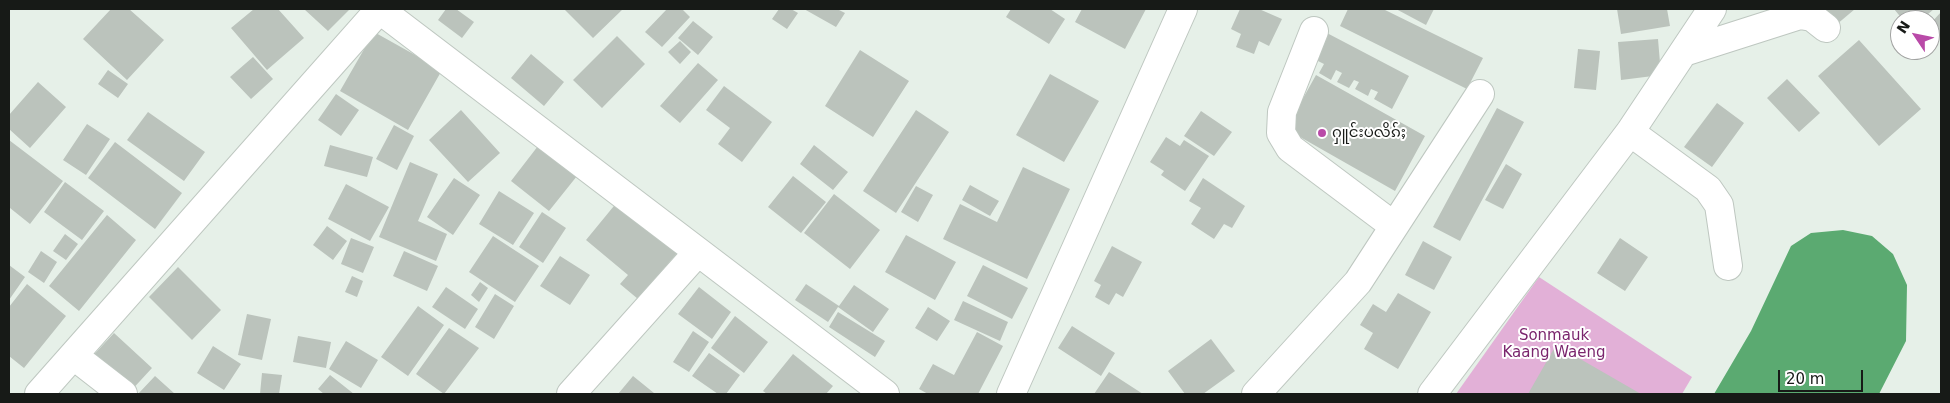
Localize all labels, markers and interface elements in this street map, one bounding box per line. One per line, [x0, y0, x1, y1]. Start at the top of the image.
north arrow [1890, 10, 1940, 60]
text: N [1893, 18, 1913, 37]
place label: ႁူင်းပလိၵ်ႈ [1332, 124, 1406, 142]
marker: ႁူင်းပလိၵ်ႈ [1316, 127, 1328, 139]
park label: Sonmauk Kaang Waeng [1502, 327, 1606, 362]
scale bar [1780, 360, 1865, 392]
text: 20 m [1786, 370, 1824, 388]

